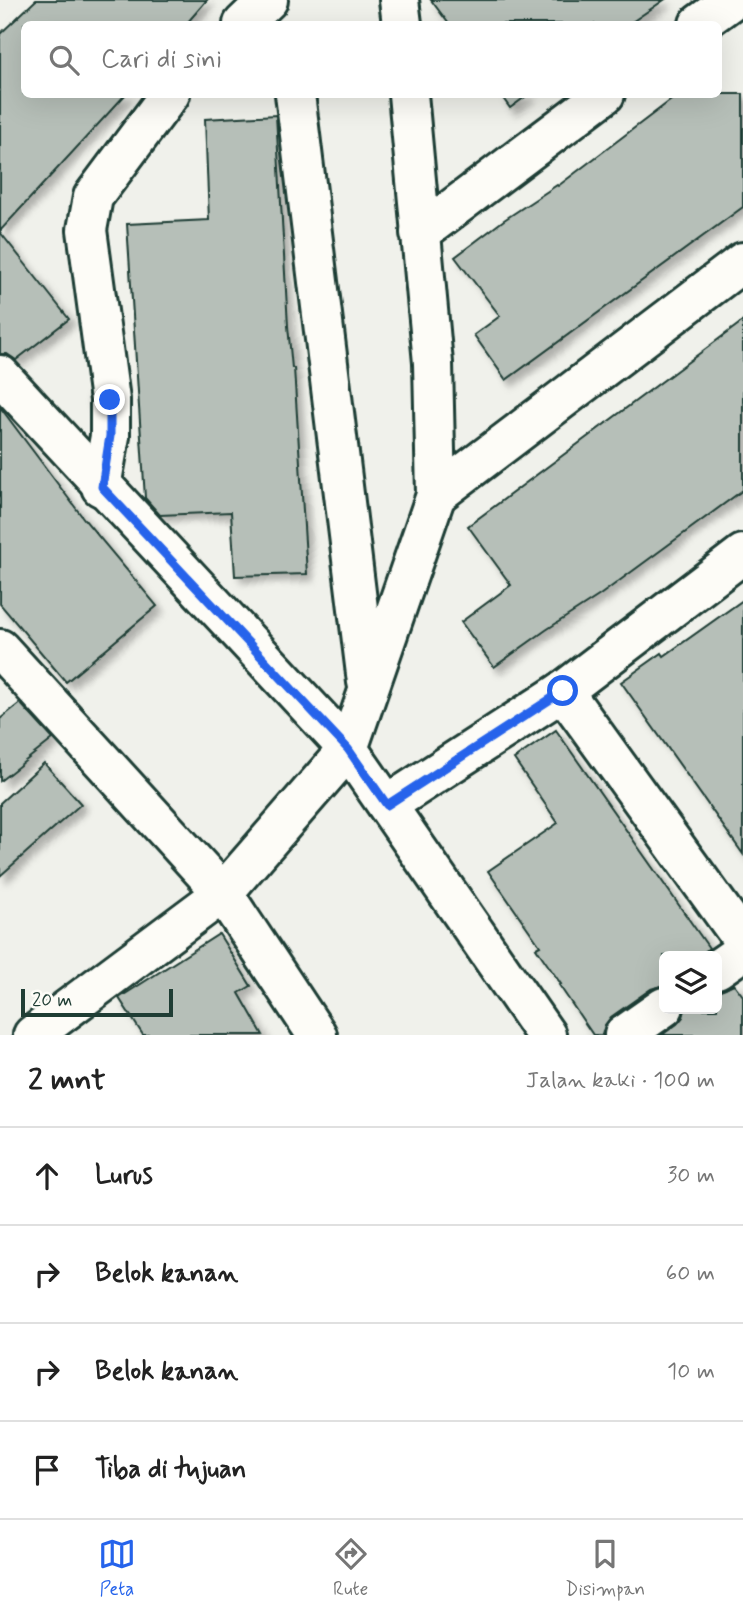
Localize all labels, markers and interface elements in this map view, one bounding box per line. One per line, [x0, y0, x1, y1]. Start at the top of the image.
search box [21, 21, 722, 98]
icon: search [45, 41, 83, 79]
text: Cari di sini [101, 43, 222, 77]
route end [94, 384, 125, 415]
route start [547, 675, 578, 706]
map controls [659, 951, 722, 1014]
button: layers [659, 951, 722, 1014]
scale bar [21, 986, 173, 1018]
text: 20 m [32, 988, 72, 1013]
text: 2 mnt [28, 1061, 105, 1100]
text: Jalan kaki · 100 m [526, 1066, 715, 1096]
icon: ahead [28, 1157, 66, 1195]
text: Lurus [95, 1159, 153, 1193]
text: 30 m [667, 1161, 715, 1191]
icon: right [28, 1255, 66, 1293]
text: Belok kanan [95, 1257, 238, 1291]
text: 60 m [666, 1259, 715, 1289]
icon: right [28, 1353, 66, 1391]
text: Belok kanan [95, 1355, 238, 1389]
text: 10 m [667, 1357, 715, 1387]
icon: arrive [28, 1451, 66, 1489]
text: Tiba di tujuan [95, 1453, 246, 1487]
tab: Peta [98, 1535, 136, 1602]
tab: Rute [332, 1535, 370, 1602]
tab: Disimpan [565, 1535, 645, 1602]

